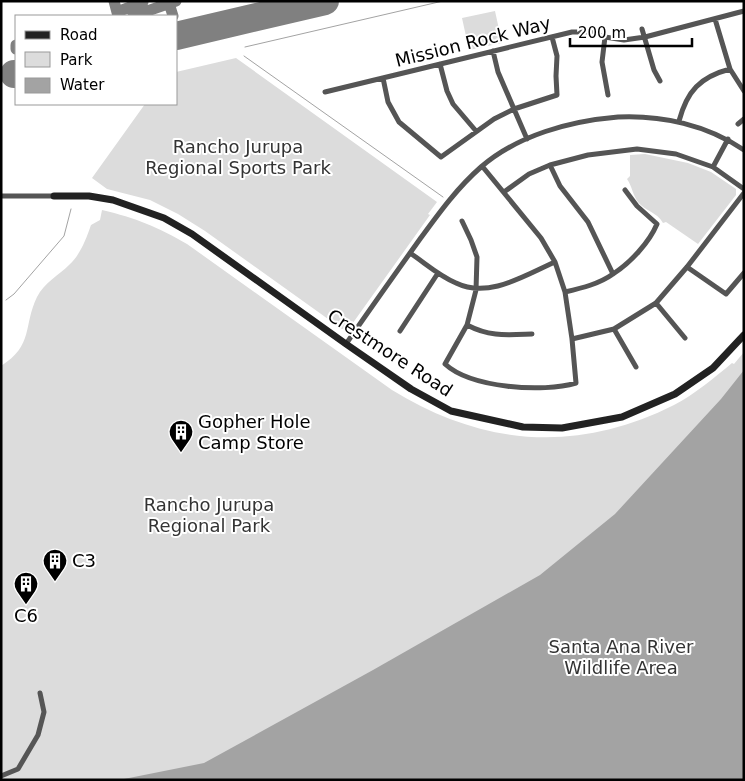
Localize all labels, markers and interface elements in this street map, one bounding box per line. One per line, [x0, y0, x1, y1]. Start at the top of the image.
street label: Mission Rock Way [393, 12, 553, 71]
legend [15, 15, 178, 105]
scale bar [570, 15, 692, 47]
text: 200 m [578, 24, 626, 42]
text: Road [60, 26, 98, 44]
text: Park [60, 51, 93, 69]
text: Water [60, 76, 105, 94]
park label: Rancho Jurupa Regional Sports Park [145, 136, 331, 178]
street label: Crestmore Road [324, 304, 457, 401]
place label: Gopher Hole Camp Store [198, 411, 311, 453]
building icon: Gopher Hole Camp Store [168, 419, 194, 453]
park label: Rancho Jurupa Regional Park [144, 494, 274, 536]
building icon: C3 [42, 548, 68, 582]
place label: C3 [72, 550, 96, 571]
building icon: C6 [13, 571, 39, 605]
place label: C6 [14, 605, 38, 626]
park label: Santa Ana River Wildlife Area [549, 636, 694, 678]

